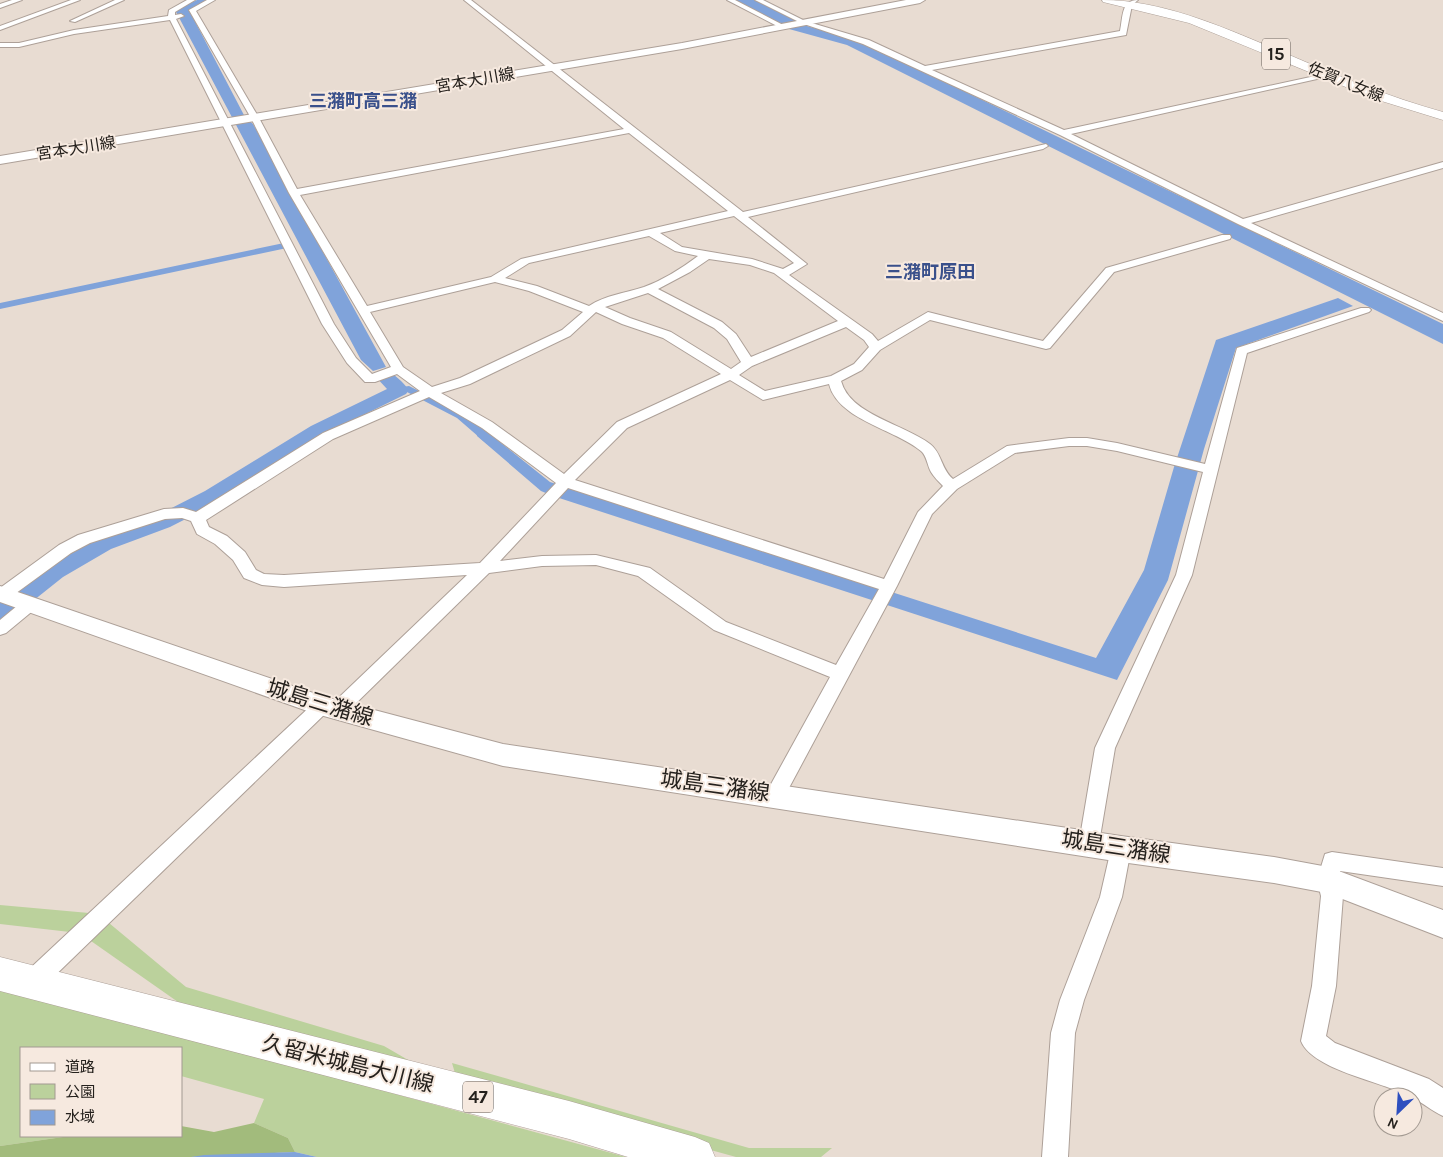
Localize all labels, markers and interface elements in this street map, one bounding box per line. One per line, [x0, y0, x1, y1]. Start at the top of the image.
road number: 15 [1262, 39, 1290, 70]
street label: 佐賀八女線 [1305, 58, 1387, 106]
street label: 宮本大川線 [434, 64, 516, 96]
district label: 三潴町高三潴 [309, 90, 417, 112]
street label: 宮本大川線 [35, 132, 117, 164]
district label: 三潴町原田 [885, 261, 975, 283]
street label: 城島三潴線 [264, 674, 376, 732]
street label: 城島三潴線 [659, 765, 771, 807]
street label: 城島三潴線 [1060, 826, 1172, 868]
street label: 久留米城島大川線 [259, 1030, 437, 1098]
legend [20, 1047, 182, 1137]
text: 道路 [65, 1058, 95, 1076]
road number: 47 [463, 1082, 493, 1112]
text: 公園 [65, 1083, 95, 1101]
north arrow [1373, 1087, 1423, 1137]
text: 水域 [65, 1108, 95, 1126]
text: N [1385, 1114, 1401, 1133]

